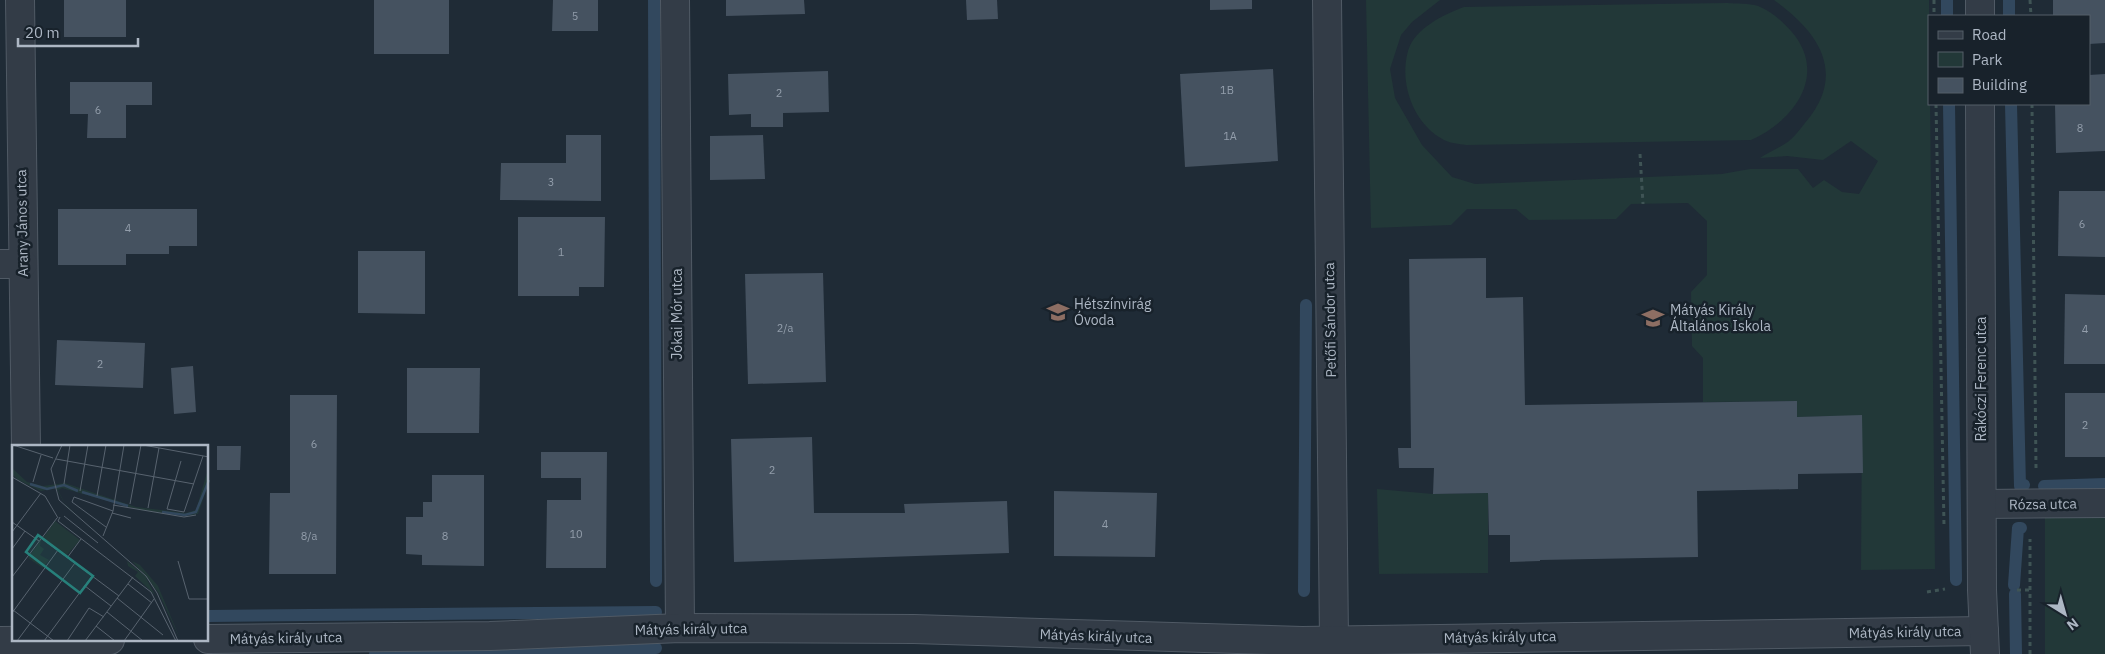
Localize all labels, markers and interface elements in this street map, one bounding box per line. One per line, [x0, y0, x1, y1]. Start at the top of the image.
house number: 5 [572, 9, 578, 23]
scale bar [18, 15, 138, 47]
legend [1928, 15, 2090, 105]
text: 20 m [25, 23, 60, 42]
text: Road [1972, 25, 2007, 44]
text: Park [1972, 50, 2002, 69]
text: Building [1972, 75, 2027, 94]
house number: 1B [1220, 83, 1234, 97]
house number: 2 [776, 86, 782, 100]
house number: 6 [95, 103, 101, 117]
house number: 8 [2077, 121, 2083, 135]
house number: 1A [1223, 129, 1237, 143]
street label: Arany János utca [12, 169, 32, 277]
house number: 3 [548, 175, 554, 189]
house number: 6 [2079, 217, 2085, 231]
house number: 4 [125, 221, 132, 235]
house number: 1 [558, 245, 565, 259]
street label: Petőfi Sándor utca [1320, 262, 1340, 378]
street label: Jókai Mór utca [668, 268, 686, 360]
place label: Hétszínvirág Óvoda [1074, 295, 1152, 329]
school or university icon: Hétszínvirág Óvoda [1045, 299, 1071, 325]
place label: Mátyás Király Általános Iskola [1670, 301, 1772, 335]
school or university icon: Mátyás Király Általános Iskola [1640, 305, 1666, 331]
street label: Rákóczi Ferenc utca [1972, 316, 1990, 442]
house number: 2/a [777, 321, 793, 335]
house number: 4 [2082, 322, 2089, 336]
house number: 2 [97, 357, 103, 371]
house number: 2 [2082, 418, 2088, 432]
house number: 6 [311, 437, 317, 451]
inset map [12, 445, 209, 642]
house number: 2 [769, 463, 775, 477]
street label: Rózsa utca [2009, 494, 2078, 514]
house number: 4 [1102, 517, 1109, 531]
house number: 10 [569, 527, 583, 541]
house number: 8/a [301, 529, 317, 543]
house number: 8 [442, 529, 448, 543]
north arrow [2040, 589, 2090, 639]
text: N [2063, 614, 2082, 635]
street label: Mátyás király utca [634, 619, 748, 639]
street label: Mátyás király utca [1848, 622, 1962, 642]
street label: Mátyás király utca [1039, 625, 1153, 647]
street label: Mátyás király utca [1443, 627, 1557, 647]
street label: Mátyás király utca [229, 628, 343, 648]

